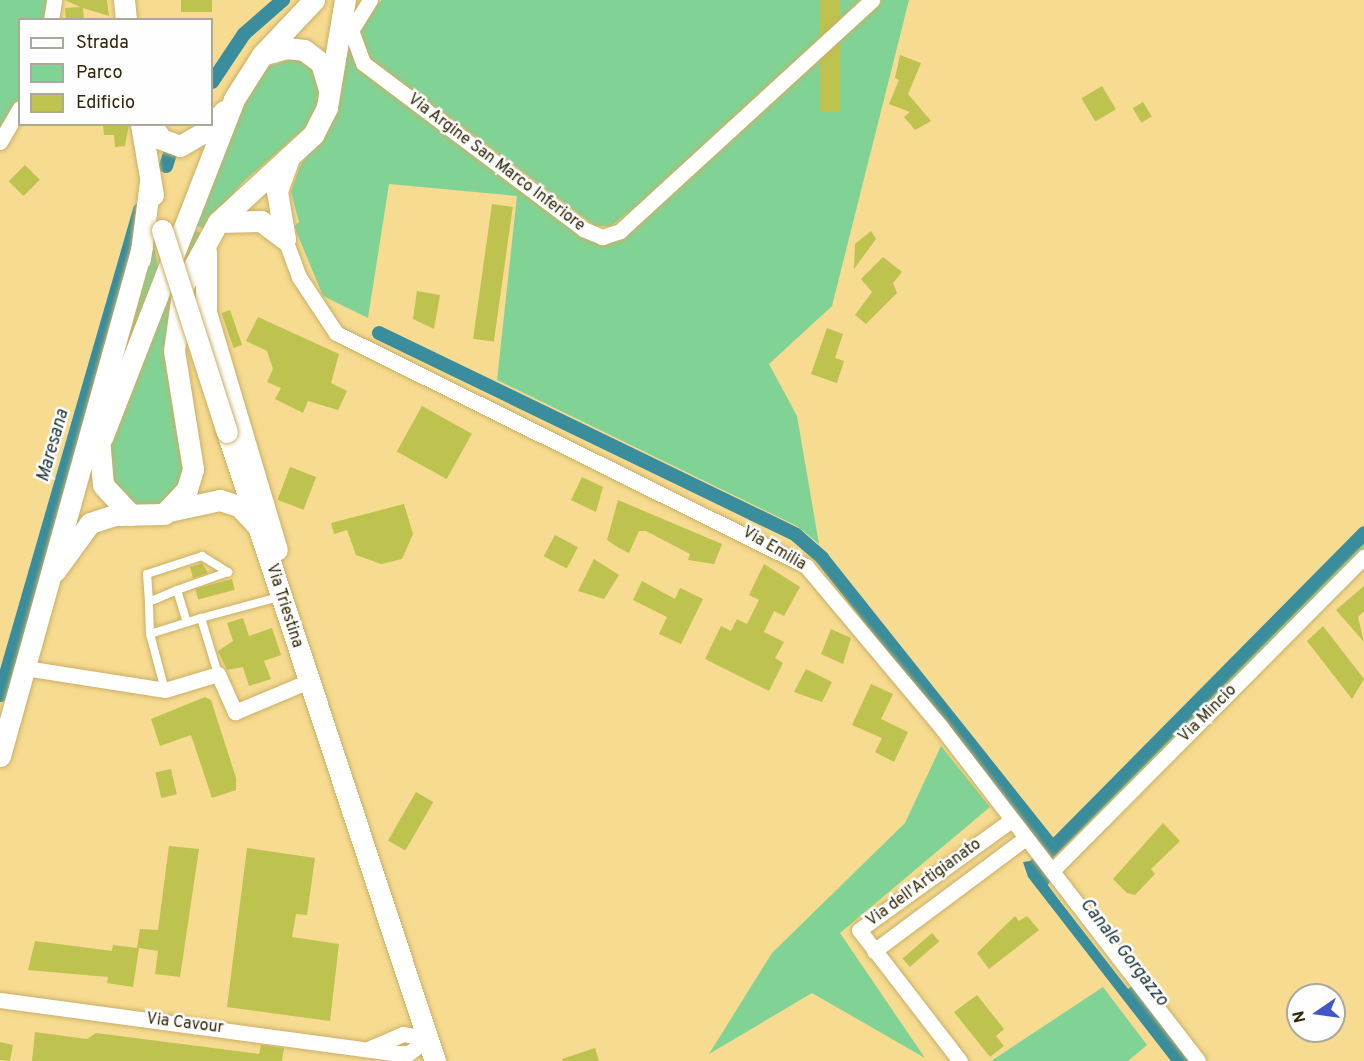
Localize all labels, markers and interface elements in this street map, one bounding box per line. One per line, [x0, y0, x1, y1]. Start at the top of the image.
legend [18, 18, 213, 126]
text: Strada [76, 32, 129, 55]
text: Parco [76, 62, 122, 85]
street label: Via Argine San Marco Inferiore [403, 90, 589, 236]
text: Edificio [76, 92, 135, 115]
water label: Maresana [33, 407, 75, 485]
street label: Via Emilia [739, 523, 809, 575]
street label: Via Triestina [261, 561, 307, 651]
street label: Via Mincio [1175, 681, 1241, 747]
street label: Via dell'Artigianato [863, 835, 985, 931]
water label: Canale Gorgazzo [1074, 895, 1172, 1011]
north arrow [1286, 983, 1346, 1043]
text: N [1289, 1009, 1311, 1024]
street label: Via Cavour [145, 1010, 225, 1038]

